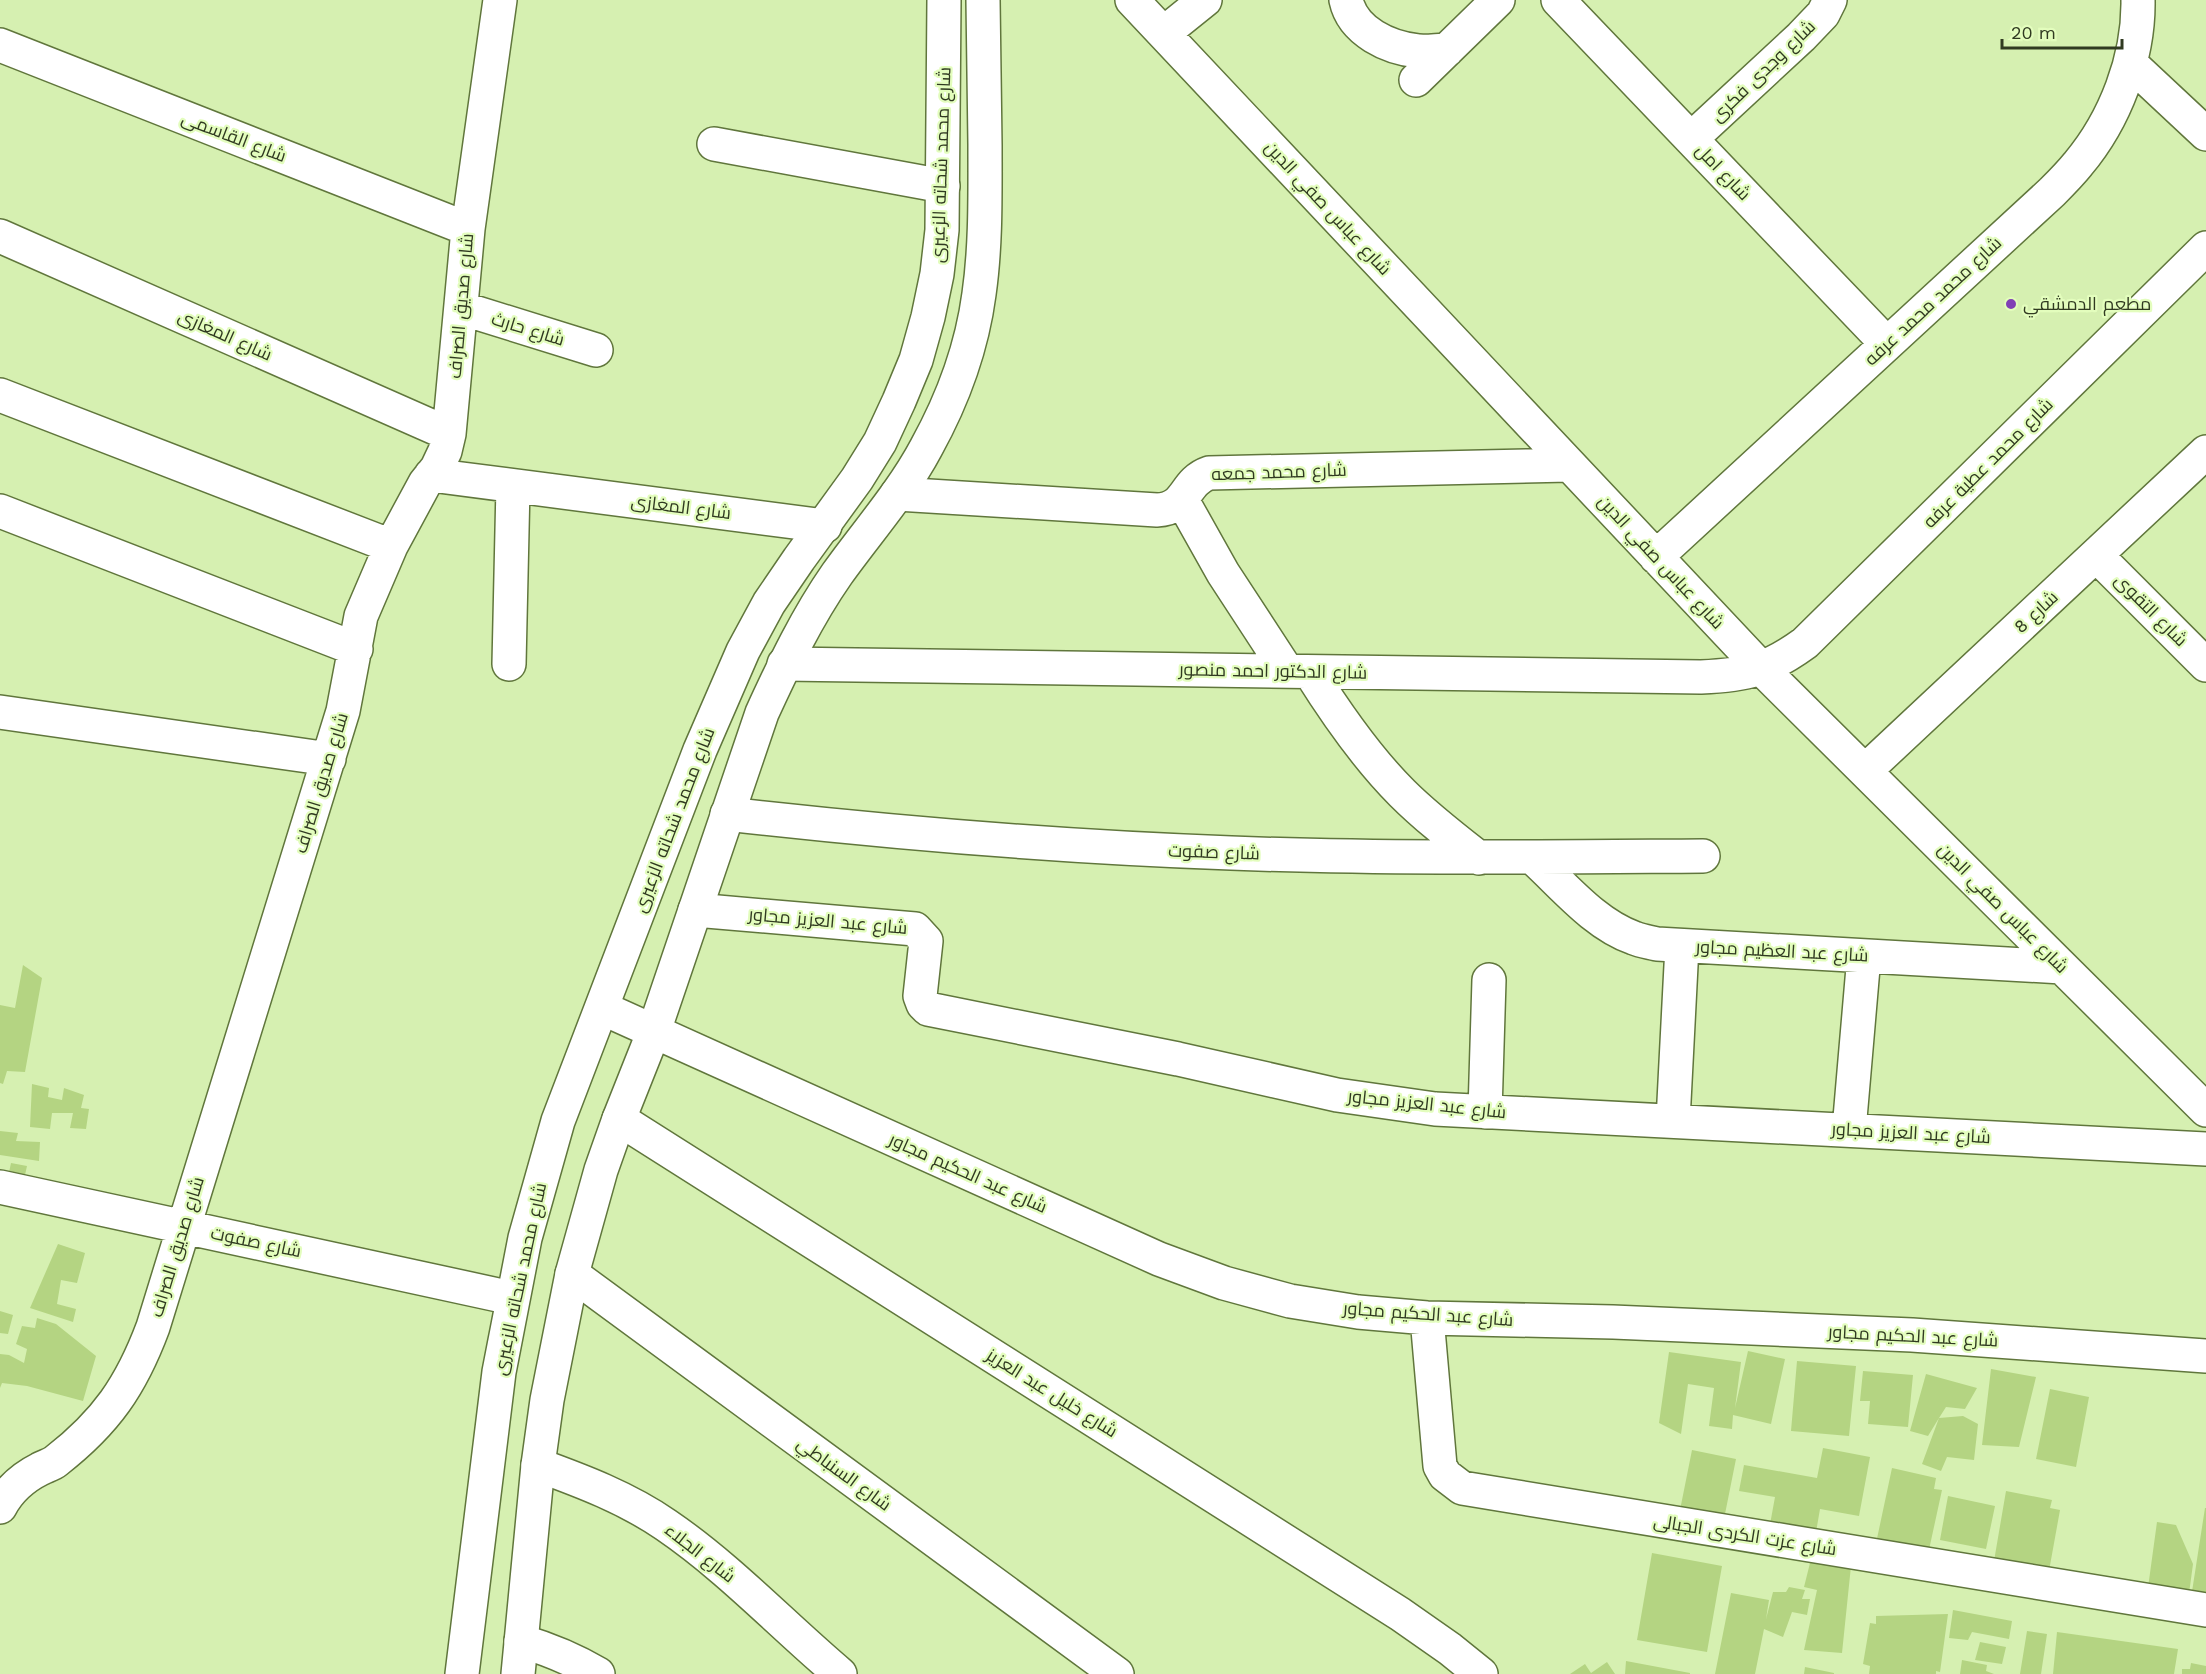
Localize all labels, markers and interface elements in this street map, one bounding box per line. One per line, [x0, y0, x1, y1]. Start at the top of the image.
scale bar [2002, 12, 2122, 50]
street label: شارع وجدى فكرى [1706, 16, 1821, 127]
text: 20 m [2011, 22, 2056, 43]
street label: شارع محمد شحاته الزعيرى [927, 66, 956, 264]
street label: شارع القاسمى [178, 107, 290, 168]
street label: شارع عباس صفي الدين [1258, 136, 1396, 282]
street label: شارع امل [1690, 139, 1755, 206]
street label: شارع صديق الصراف [444, 232, 479, 380]
street label: شارع محمد محمد عرفه [1860, 232, 2007, 371]
place label: مطعم الدمشقي [2023, 293, 2151, 318]
marker: مطعم الدمشقي [2004, 297, 2018, 311]
street label: شارع المغازى [174, 304, 275, 366]
street label: شارع حارث [489, 307, 567, 351]
street label: شارع محمد عطية عرفه [1918, 393, 2058, 533]
street label: شارع محمد جمعه [1211, 459, 1347, 486]
street label: شارع المغازى [630, 490, 732, 525]
street label: شارع عباس صفي الدين [1591, 490, 1729, 636]
street label: شارع التقوى [2109, 569, 2192, 652]
street label: شارع 8 [2009, 586, 2063, 639]
street label: شارع الدكتور احمد منصور [1178, 658, 1367, 685]
street label: شارع صديق الصراف [289, 710, 354, 856]
street label: شارع محمد شحاته الزعيرى [629, 724, 720, 916]
street label: شارع عباس صفي الدين [1931, 838, 2073, 980]
street label: شارع صفوت [1168, 839, 1260, 866]
street label: شارع عبد العزيز مجاور [747, 903, 908, 940]
street label: شارع عبد العظيم مجاور [1694, 935, 1869, 968]
street label: شارع عبد العزيز مجاور [1345, 1085, 1507, 1124]
street label: شارع عبد العزيز مجاور [1830, 1118, 1991, 1149]
street label: شارع عبد الحكيم مجاور [884, 1128, 1050, 1219]
street label: شارع صديق الصراف [145, 1174, 210, 1320]
street label: شارع محمد شحاته الزعيرى [489, 1181, 552, 1378]
street label: شارع صفوت [209, 1222, 303, 1263]
street label: شارع عبد الحكيم مجاور [1341, 1297, 1514, 1332]
street label: شارع عبد الحكيم مجاور [1826, 1320, 1999, 1352]
street label: شارع خليل عبد العزيز [981, 1343, 1122, 1443]
street label: شارع السنباطي [791, 1432, 896, 1518]
street label: شارع عزت الكردى الجبالى [1652, 1510, 1838, 1561]
street label: شارع الجلاء [660, 1519, 740, 1588]

